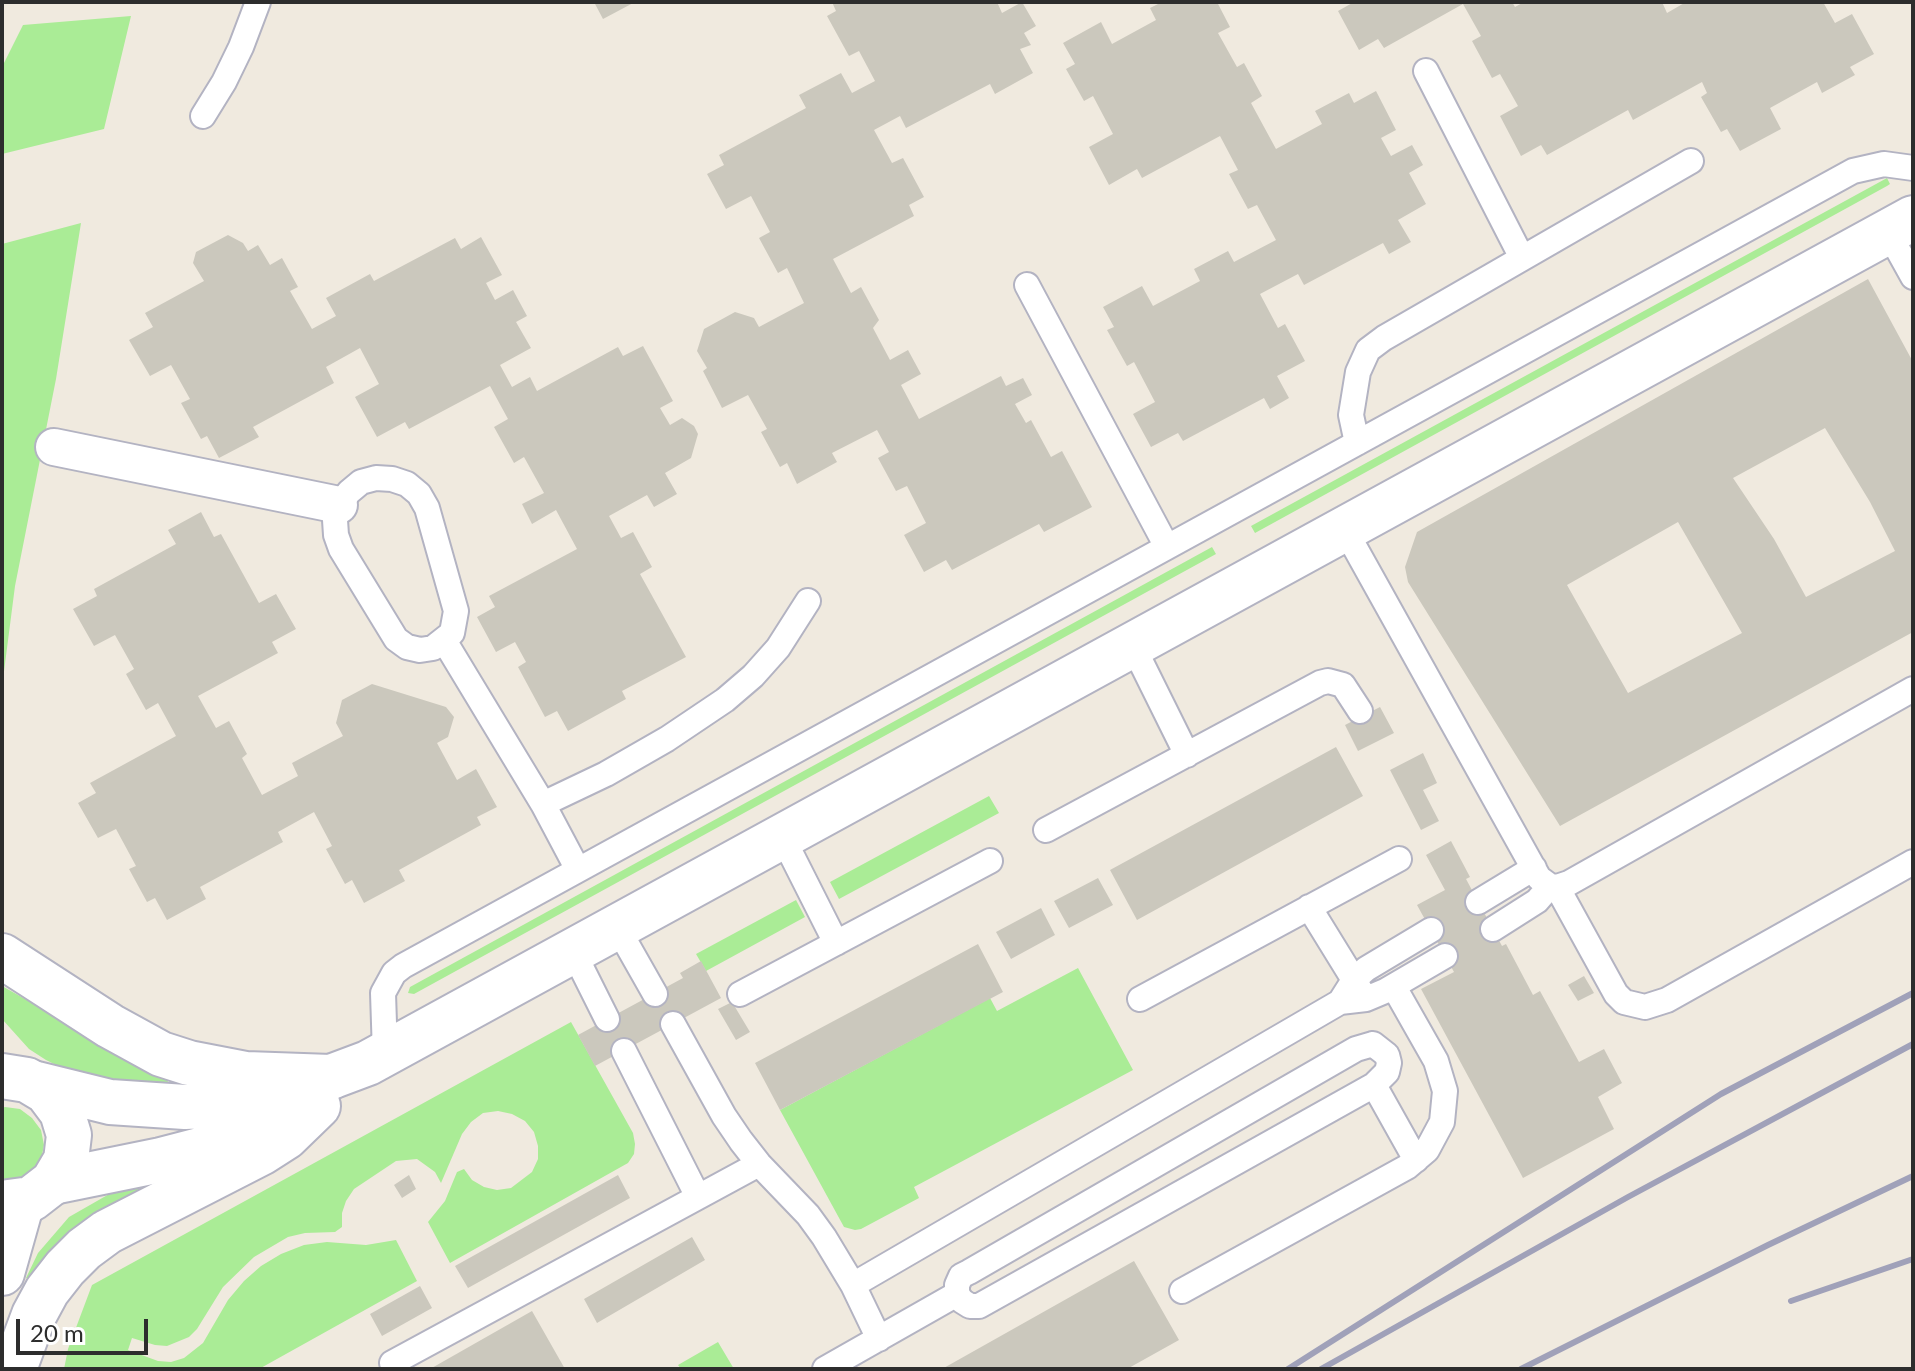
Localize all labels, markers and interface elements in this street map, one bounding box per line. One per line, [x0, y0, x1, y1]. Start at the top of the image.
scale bar [20, 1303, 152, 1353]
text: 20 m [30, 1318, 84, 1347]

